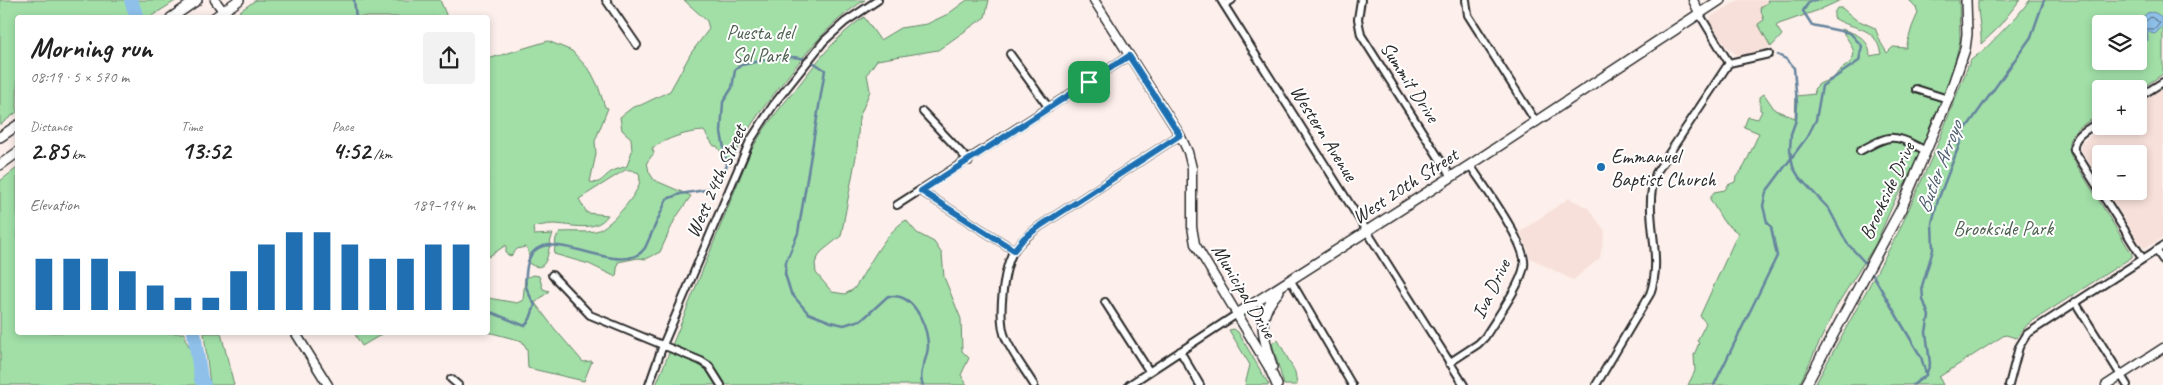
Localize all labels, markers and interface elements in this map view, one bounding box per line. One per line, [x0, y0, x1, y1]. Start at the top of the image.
map controls [2092, 15, 2147, 200]
button: layers [2092, 15, 2147, 70]
park label: Puesta del Sol Park [727, 20, 797, 68]
text: Morning run [30, 30, 152, 65]
button: share [423, 32, 475, 84]
street label: Summit Drive [1375, 37, 1446, 128]
pin [1068, 61, 1110, 103]
text: 08:19 · 5 × 570 m [30, 67, 129, 87]
icon: arrive [1075, 68, 1103, 96]
button: + [2092, 80, 2147, 135]
street label: Western Avenue [1285, 81, 1364, 187]
water label: Butler Arroyo [1910, 115, 1969, 217]
text: Distance [30, 118, 72, 135]
text: Time [181, 118, 202, 135]
text: Pace [332, 118, 354, 135]
street label: West 24th Street [680, 118, 753, 241]
text: 2.85 [30, 135, 68, 167]
text: 13:52 [181, 135, 231, 167]
text: 4:52 [332, 135, 370, 167]
street label: Brookside Drive [1854, 137, 1921, 244]
street label: West 20th Street [1347, 141, 1465, 229]
place label: Emmanuel Baptist Church [1611, 144, 1717, 192]
button: − [2092, 145, 2147, 200]
text: km [68, 146, 85, 163]
text: /km [370, 146, 392, 163]
marker: Emmanuel Baptist Church [1595, 161, 1607, 173]
text: Elevation [30, 195, 79, 215]
text: 189–194 m [412, 195, 475, 215]
park label: Brookside Park [1953, 216, 2054, 241]
street label: Municipal Drive [1206, 239, 1283, 344]
street label: Iva Drive [1466, 254, 1517, 323]

